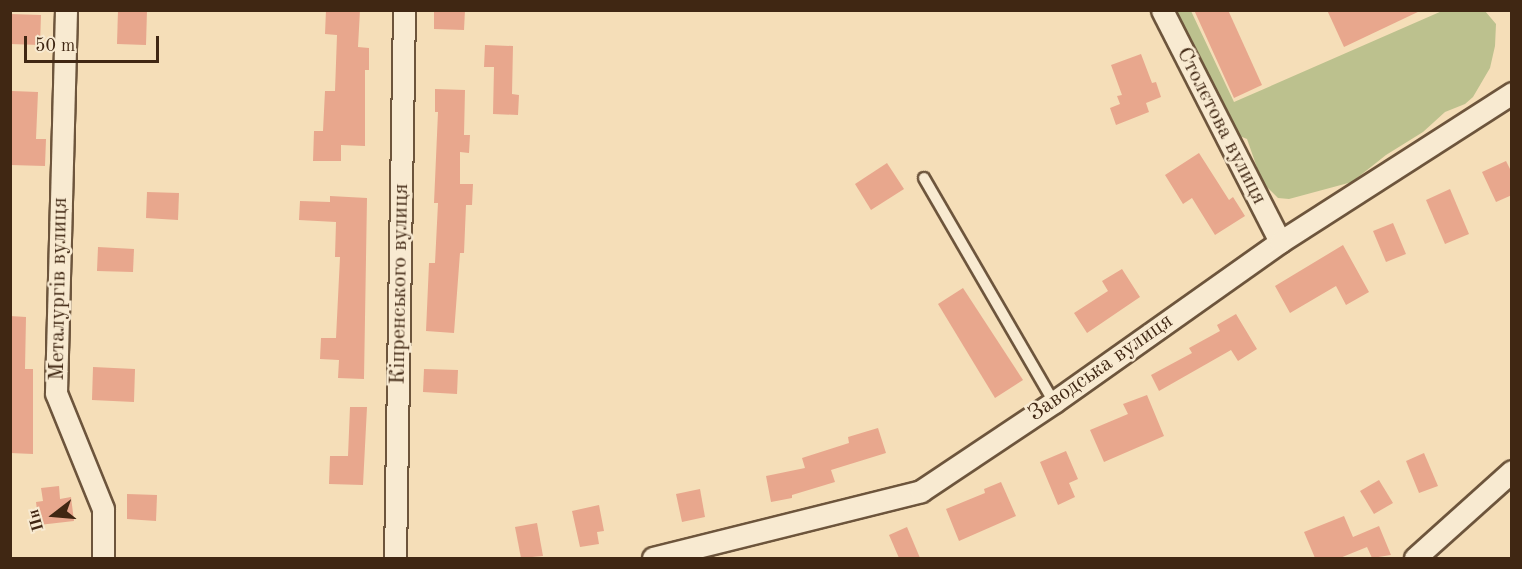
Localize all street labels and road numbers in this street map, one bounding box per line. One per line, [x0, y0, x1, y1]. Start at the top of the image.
street label: Столєтова вулиця [1170, 43, 1272, 209]
street label: Кіпренського вулиця [385, 183, 415, 385]
street label: Металургів вулиця [44, 197, 74, 381]
street label: Заводська вулиця [1024, 308, 1178, 428]

